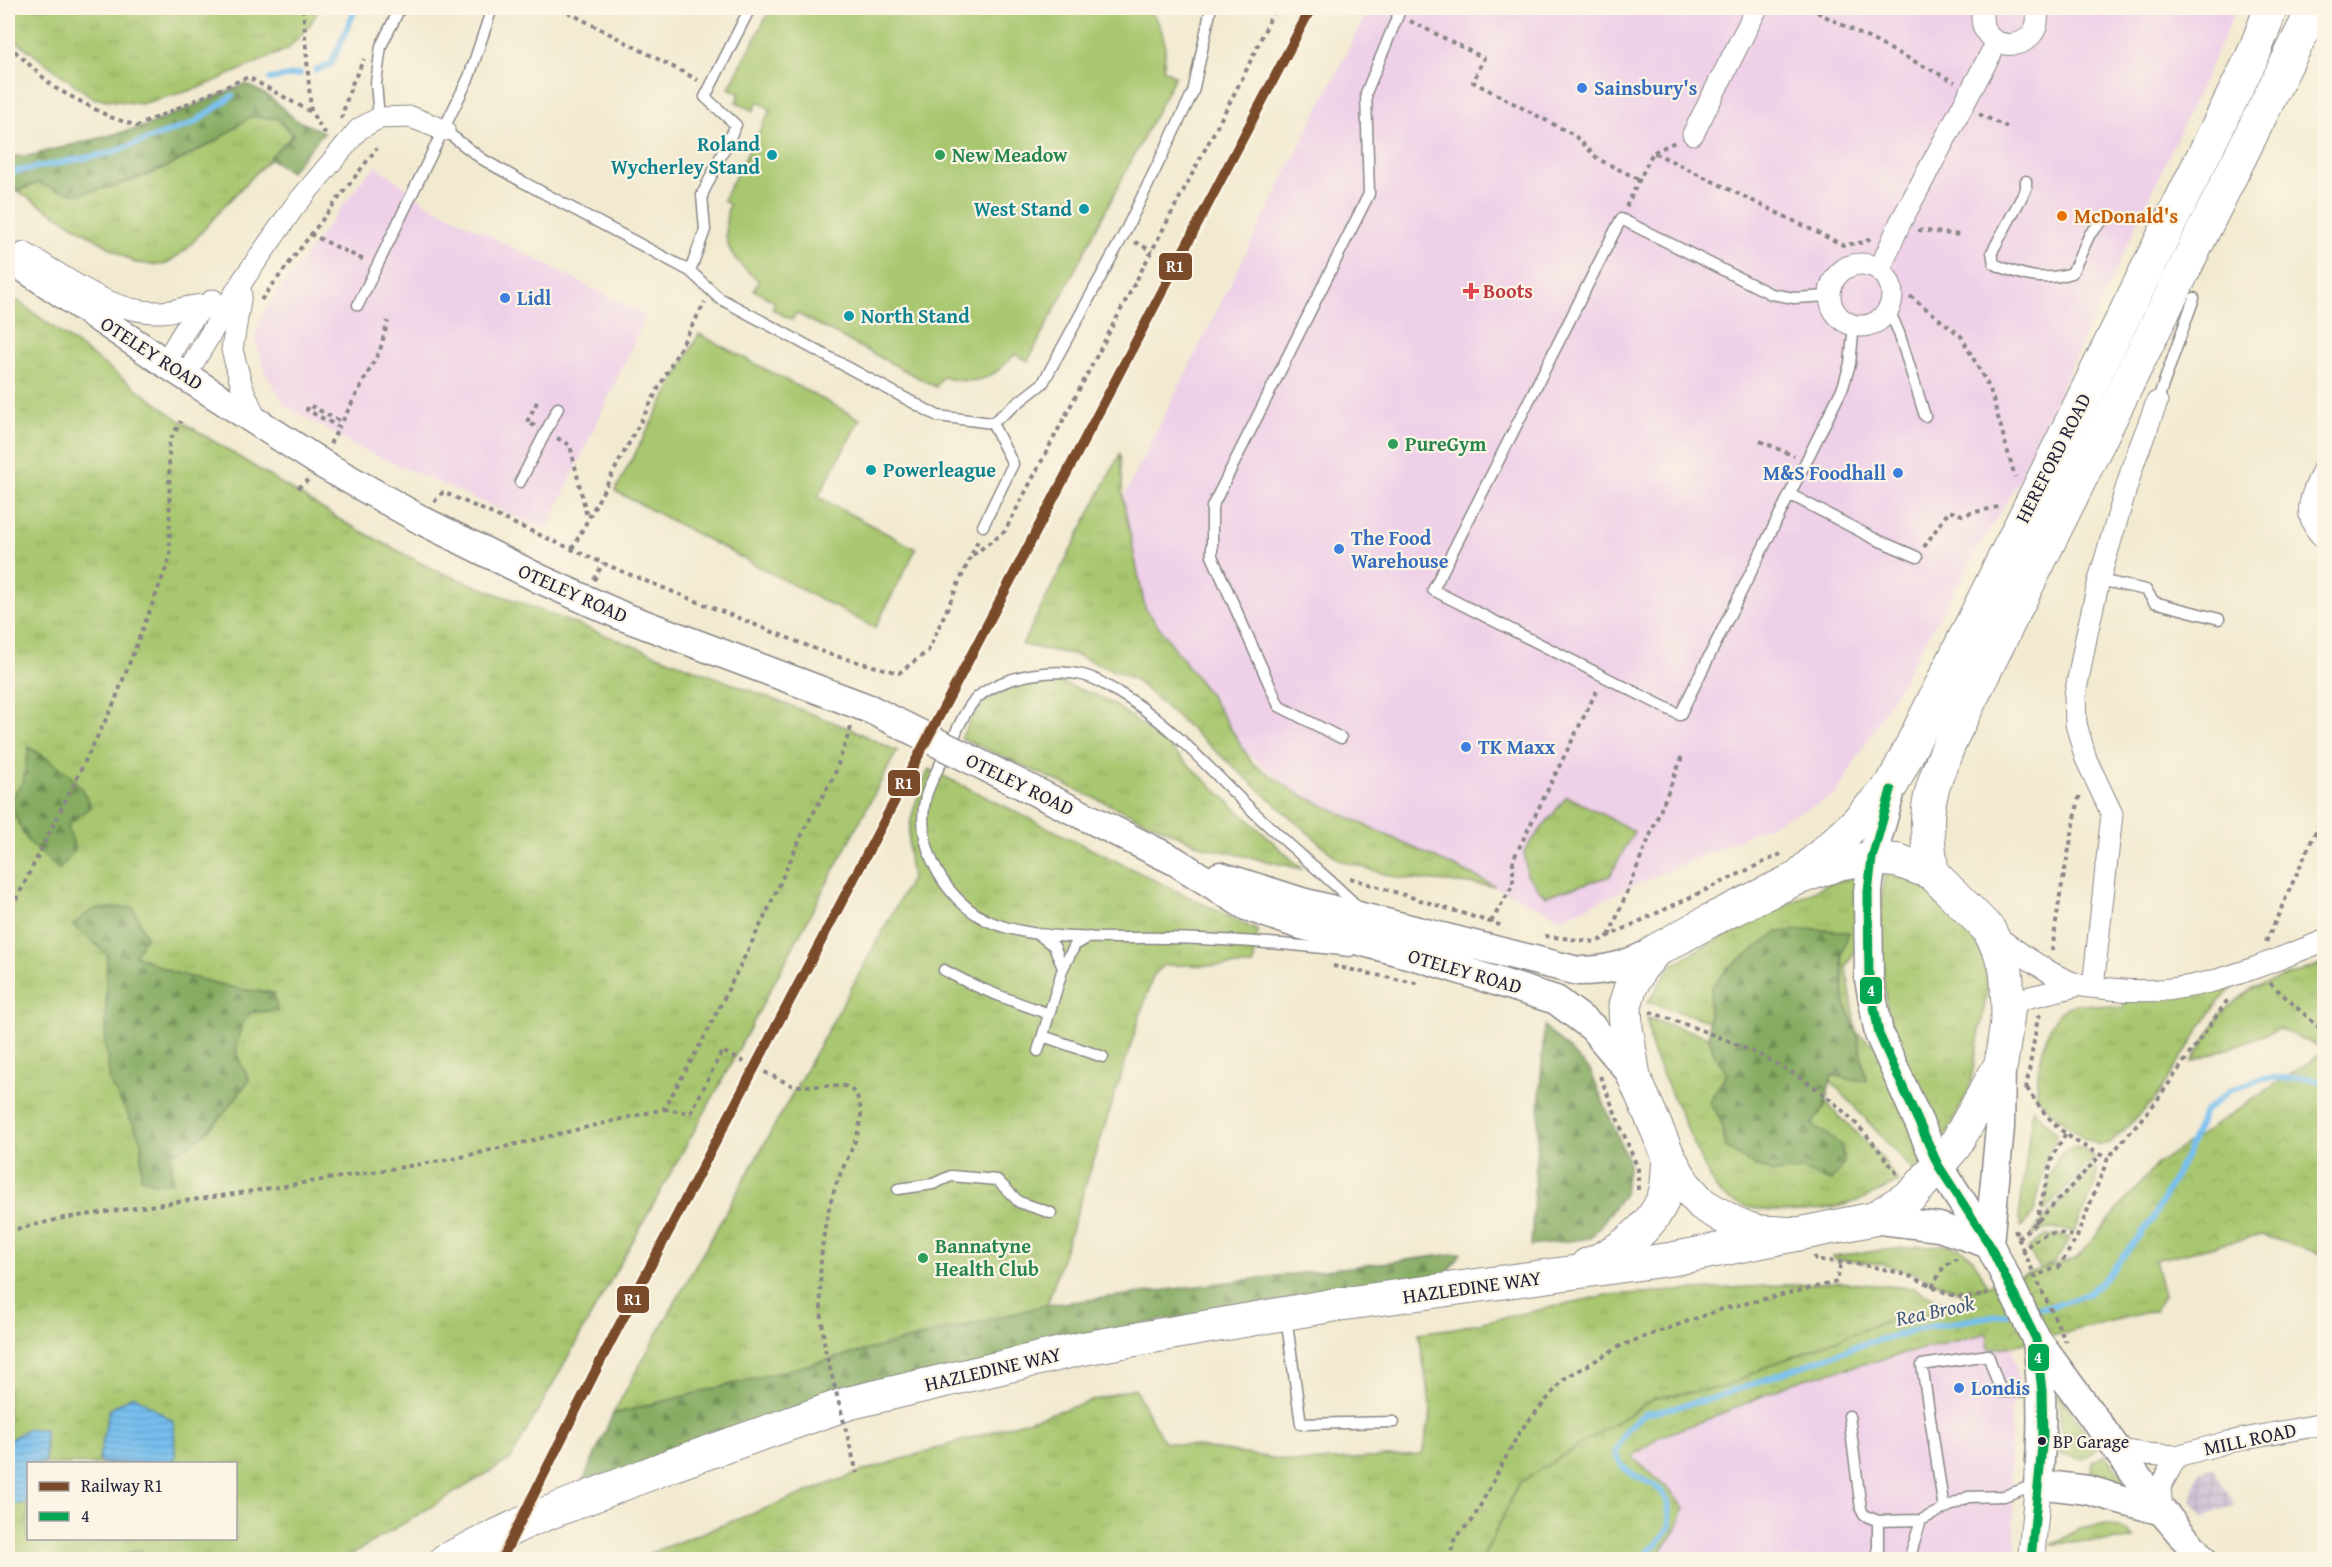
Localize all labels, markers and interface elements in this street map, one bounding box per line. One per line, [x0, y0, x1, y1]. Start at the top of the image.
place label: Sainsbury's [1594, 73, 1697, 102]
marker: Sainsbury's [1575, 81, 1589, 95]
place label: Roland Wycherley Stand [611, 129, 761, 181]
place label: New Meadow [952, 140, 1068, 169]
marker: Roland Wycherley Stand [765, 148, 779, 162]
marker: New Meadow [933, 148, 947, 162]
place label: West Stand [974, 194, 1073, 223]
place label: McDonald's [2074, 201, 2178, 230]
marker: West Stand [1077, 202, 1091, 216]
marker: McDonald's [2055, 209, 2069, 223]
line badge: R1 [1158, 252, 1193, 281]
text: R1 [1166, 254, 1184, 278]
place label: Boots [1483, 276, 1533, 305]
place label: Lidl [517, 283, 551, 312]
marker: Boots [1464, 284, 1478, 298]
marker: Lidl [498, 291, 512, 305]
place label: North Stand [861, 301, 970, 330]
street label: OTELEY ROAD [95, 309, 209, 397]
marker: North Stand [842, 309, 856, 323]
street label: HEREFORD ROAD [2007, 388, 2098, 528]
place label: PureGym [1405, 429, 1486, 458]
marker: PureGym [1386, 437, 1400, 451]
place label: Powerleague [883, 455, 996, 484]
place label: M&S Foodhall [1763, 458, 1886, 487]
marker: Powerleague [864, 463, 878, 477]
marker: M&S Foodhall [1891, 466, 1905, 480]
place label: The Food Warehouse [1351, 523, 1449, 575]
marker: The Food Warehouse [1332, 542, 1346, 556]
street label: OTELEY ROAD [514, 555, 633, 630]
place label: TK Maxx [1478, 732, 1556, 761]
marker: TK Maxx [1459, 740, 1473, 754]
street label: OTELEY ROAD [961, 745, 1079, 822]
line badge: R1 [887, 769, 921, 797]
text: R1 [895, 771, 913, 795]
street label: OTELEY ROAD [1405, 940, 1525, 1001]
line badge: 4 [1859, 976, 1883, 1005]
text: 4 [1867, 978, 1875, 1002]
place label: Bannatyne Health Club [935, 1231, 1039, 1283]
marker: Bannatyne Health Club [916, 1251, 930, 1265]
street label: HAZLEDINE WAY [1401, 1262, 1543, 1311]
line badge: R1 [616, 1285, 650, 1314]
text: R1 [624, 1287, 642, 1311]
water label: Rea Brook [1892, 1287, 1977, 1334]
street label: HAZLEDINE WAY [922, 1339, 1064, 1398]
line badge: 4 [2027, 1343, 2050, 1372]
text: 4 [2034, 1345, 2042, 1369]
place label: Londis [1971, 1373, 2030, 1402]
marker: Londis [1952, 1381, 1966, 1395]
street label: MILL ROAD [2201, 1415, 2299, 1462]
place label: BP Garage [2053, 1428, 2129, 1455]
marker: BP Garage [2036, 1435, 2048, 1447]
legend [27, 1462, 237, 1540]
text: Railway R1 [81, 1472, 163, 1499]
text: 4 [81, 1502, 90, 1529]

